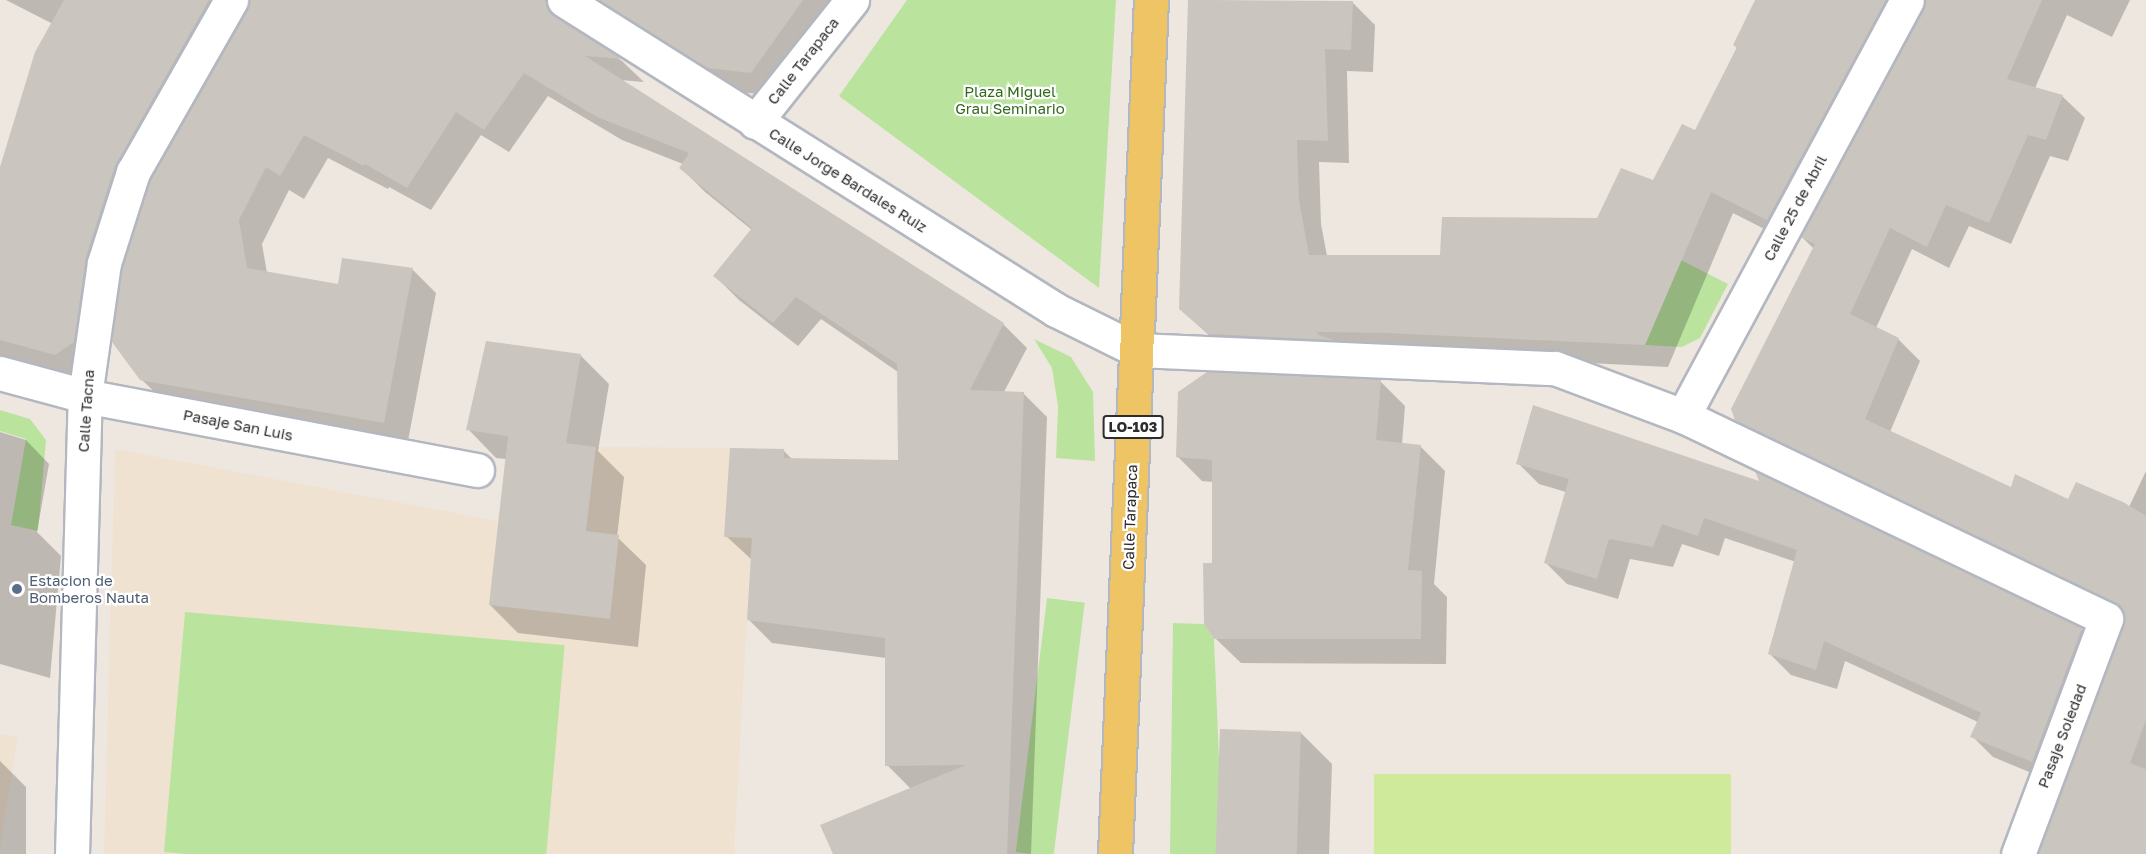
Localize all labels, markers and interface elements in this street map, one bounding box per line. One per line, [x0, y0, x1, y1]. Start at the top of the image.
street label: Calle Tarapaca [763, 14, 843, 108]
park label: Plaza Miguel Grau Seminario [955, 82, 1065, 117]
street label: Calle Jorge Bardales Ruiz [766, 124, 930, 236]
street label: Calle 25 de Abril [1760, 152, 1830, 264]
street label: Calle Tacna [74, 369, 98, 453]
street label: Pasaje San Luis [182, 406, 294, 444]
road number: LO-103 [1102, 416, 1164, 438]
street label: Calle Tarapaca [1119, 464, 1141, 570]
place label: Estacion de Bomberos Nauta [29, 571, 149, 606]
marker: Estacion de Bomberos Nauta [10, 582, 24, 596]
street label: Pasaje Soledad [2034, 681, 2090, 791]

